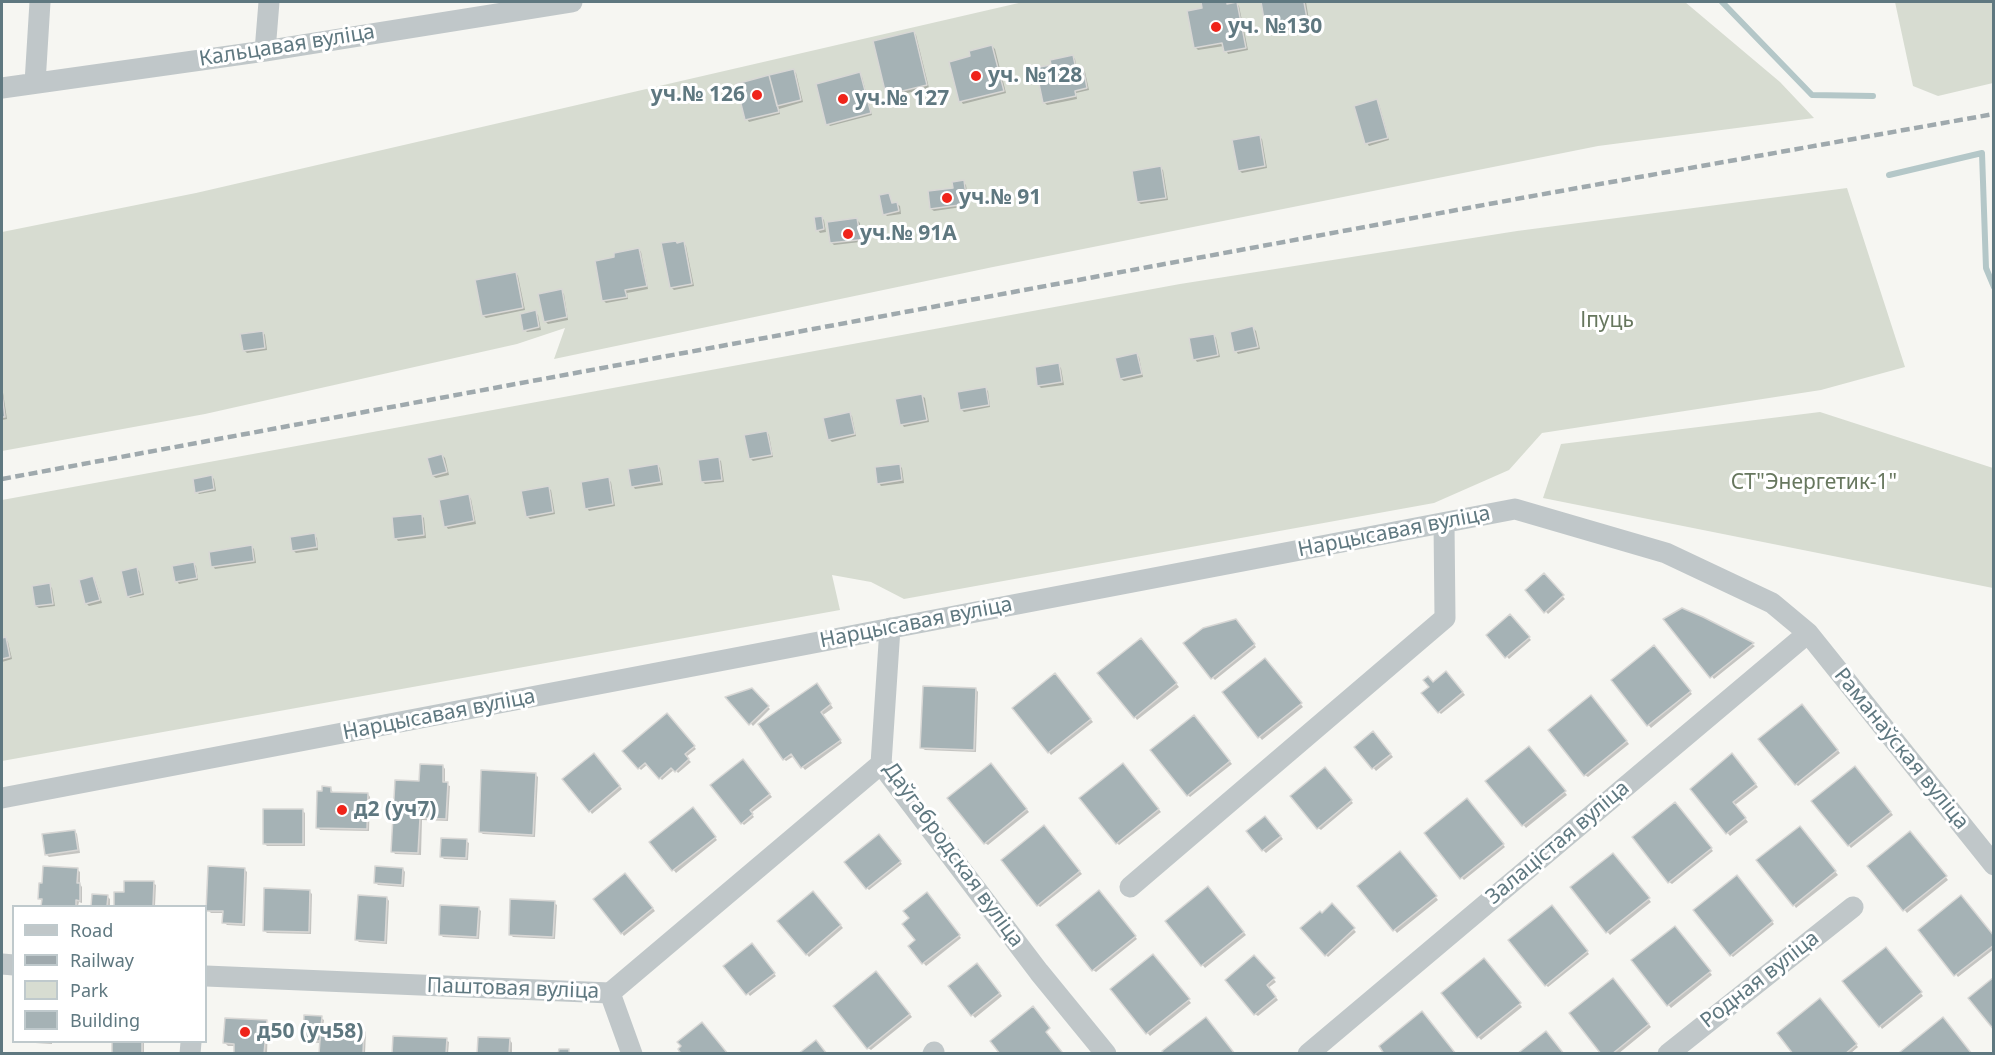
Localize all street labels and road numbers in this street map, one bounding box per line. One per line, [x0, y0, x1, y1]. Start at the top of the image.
street label: Кальцавая вуліца [197, 20, 377, 72]
street label: Нарцысавая вуліца [1296, 501, 1492, 563]
street label: Нарцысавая вуліца [818, 592, 1014, 654]
street label: Раманаўская вуліца [1828, 663, 1974, 835]
street label: Нарцысавая вуліца [341, 684, 537, 746]
street label: Даўгабродская вуліца [877, 758, 1029, 952]
street label: Залацістая вуліца [1481, 776, 1635, 910]
street label: Родная вуліца [1696, 926, 1824, 1034]
street label: Паштовая вуліца [426, 973, 600, 1005]

